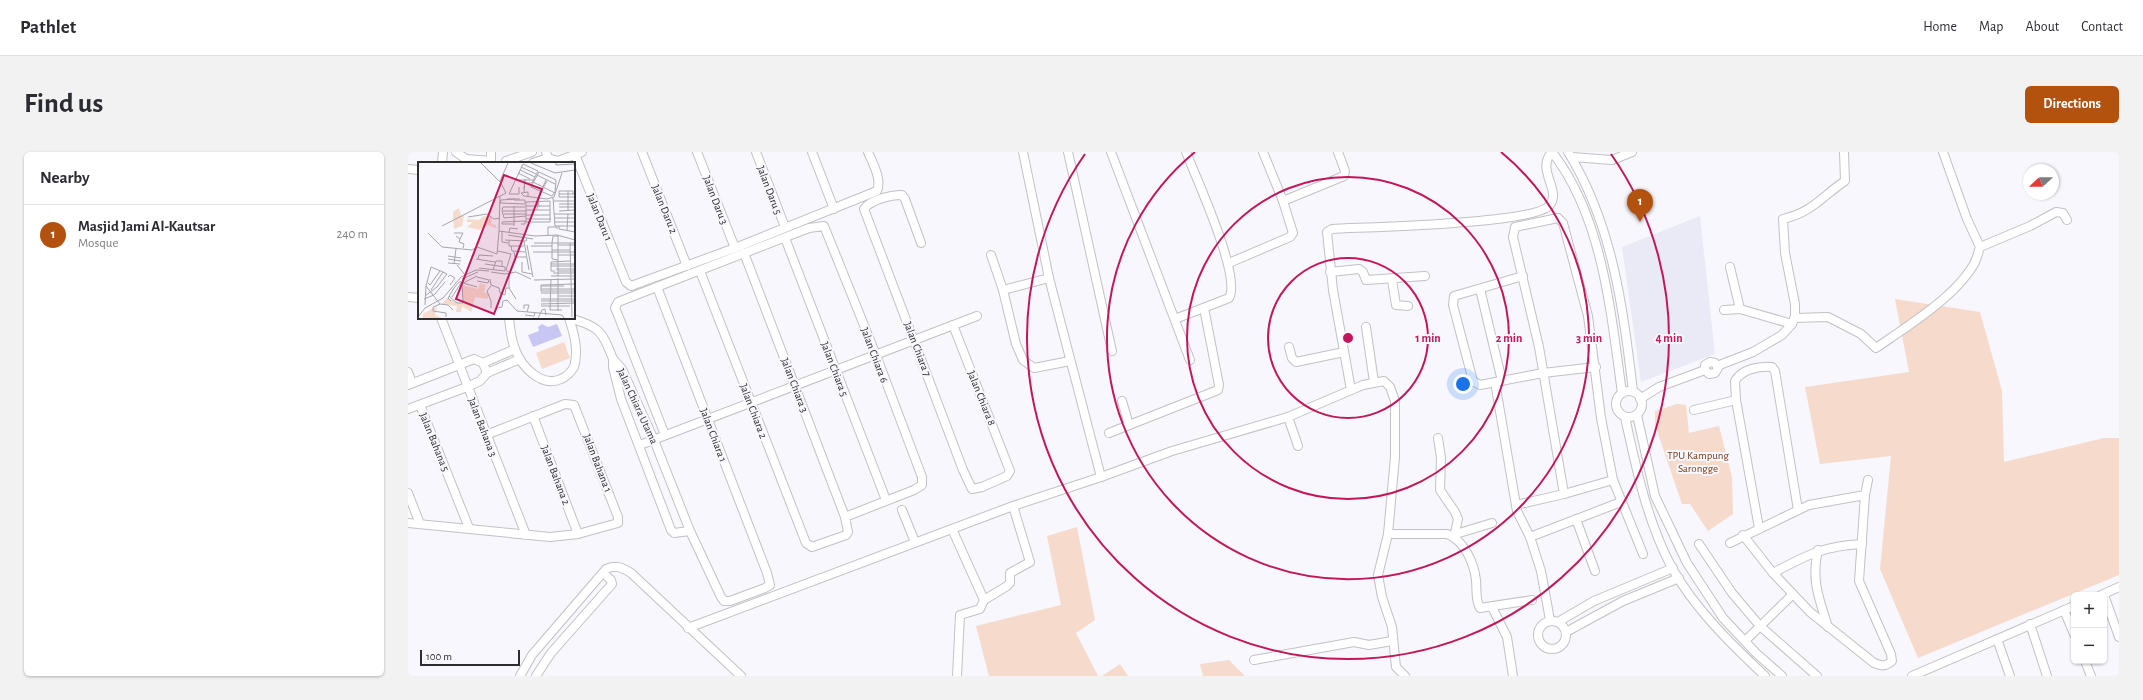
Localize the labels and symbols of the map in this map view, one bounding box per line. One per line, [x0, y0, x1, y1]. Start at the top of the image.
inset map [418, 162, 575, 319]
street label: Jalan Daru 5 [755, 164, 784, 216]
north arrow [2023, 164, 2059, 200]
street label: Jalan Daru 3 [701, 174, 730, 226]
street label: Jalan Daru 2 [650, 183, 679, 235]
pin: 1 [1627, 189, 1653, 222]
street label: Jalan Daru 1 [585, 192, 614, 243]
street label: Jalan Chiara 7 [902, 320, 933, 378]
street label: Jalan Chiara 6 [859, 326, 890, 384]
centre of rings [1341, 331, 1355, 345]
text: 1 min [1415, 332, 1441, 344]
text: 2 min [1496, 332, 1522, 344]
text: 3 min [1576, 332, 1602, 344]
text: 4 min [1655, 332, 1683, 344]
street label: Jalan Chiara 5 [819, 340, 850, 398]
street label: Jalan Chiara 3 [779, 356, 810, 414]
street label: Jalan Chiara Utama [615, 367, 660, 446]
street label: Jalan Chiara 8 [966, 369, 998, 427]
your location [1453, 374, 1473, 394]
street label: Jalan Chiara 2 [738, 382, 769, 440]
street label: Jalan Bahana 3 [466, 396, 499, 459]
street label: Jalan Chiara 1 [698, 407, 729, 464]
street label: Jalan Bahana 5 [418, 411, 451, 473]
street label: Jalan Bahana 1 [581, 433, 614, 494]
street label: Jalan Bahana 2 [539, 444, 572, 506]
park label: TPU Kampung Sarongge [1667, 450, 1729, 474]
scale bar [420, 648, 520, 667]

